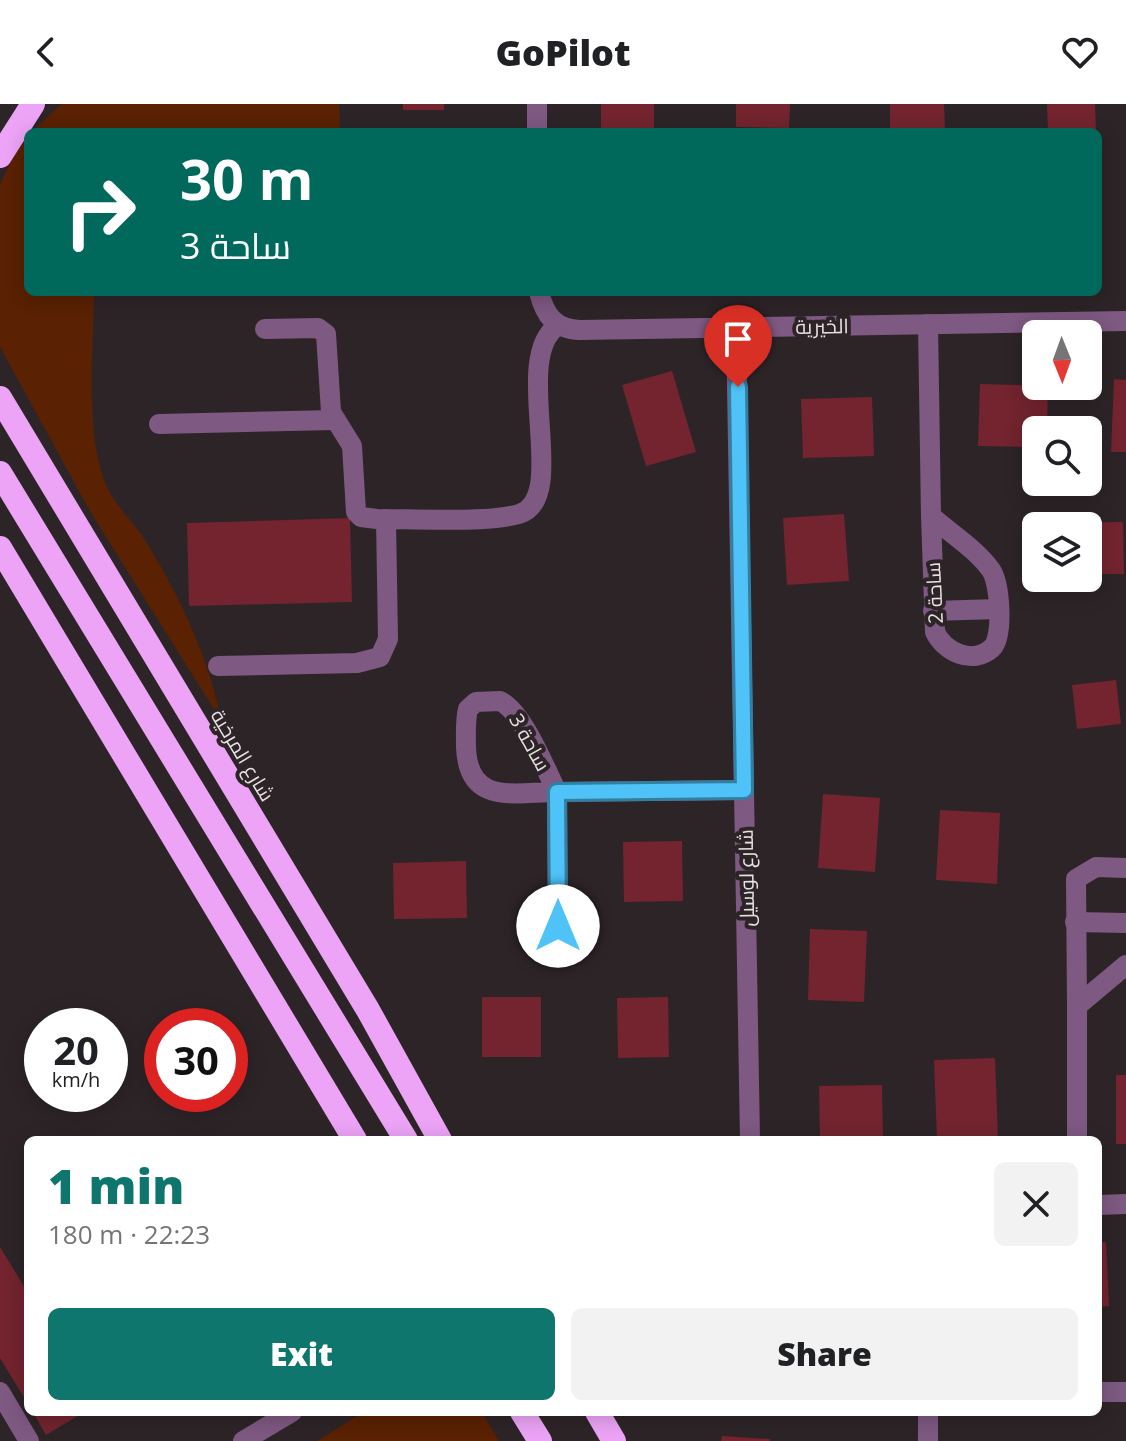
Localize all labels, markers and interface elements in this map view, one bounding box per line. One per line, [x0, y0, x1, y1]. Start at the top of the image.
text: GoPilot [495, 28, 631, 77]
icon: back [24, 30, 68, 74]
icon: heart [1058, 30, 1102, 74]
text: 30 m [180, 140, 314, 216]
icon: right [48, 160, 152, 264]
text: ساحة 3 [180, 221, 291, 270]
pin [704, 305, 772, 387]
street label: الخيرية [795, 312, 849, 340]
icon: arrive [716, 317, 760, 361]
north arrow [1022, 320, 1102, 400]
map controls [1022, 320, 1102, 592]
button: search [1022, 416, 1102, 496]
button: layers [1022, 512, 1102, 592]
street label: ساحة 2 [919, 561, 949, 625]
street label: شارع المرخية [204, 704, 281, 807]
street label: ساحة 3 [503, 708, 557, 776]
street label: شارع لوسيل [732, 829, 761, 927]
position arrow [516, 884, 600, 968]
speed limit sign: 30 [144, 1008, 248, 1112]
text: 20 [53, 1022, 99, 1077]
text: km/h [52, 1066, 100, 1093]
text: 1 min [48, 1153, 184, 1218]
button: close [994, 1162, 1078, 1246]
text: 180 m · 22:23 [48, 1216, 210, 1252]
button: Exit [48, 1308, 555, 1400]
button: Share [571, 1308, 1078, 1400]

